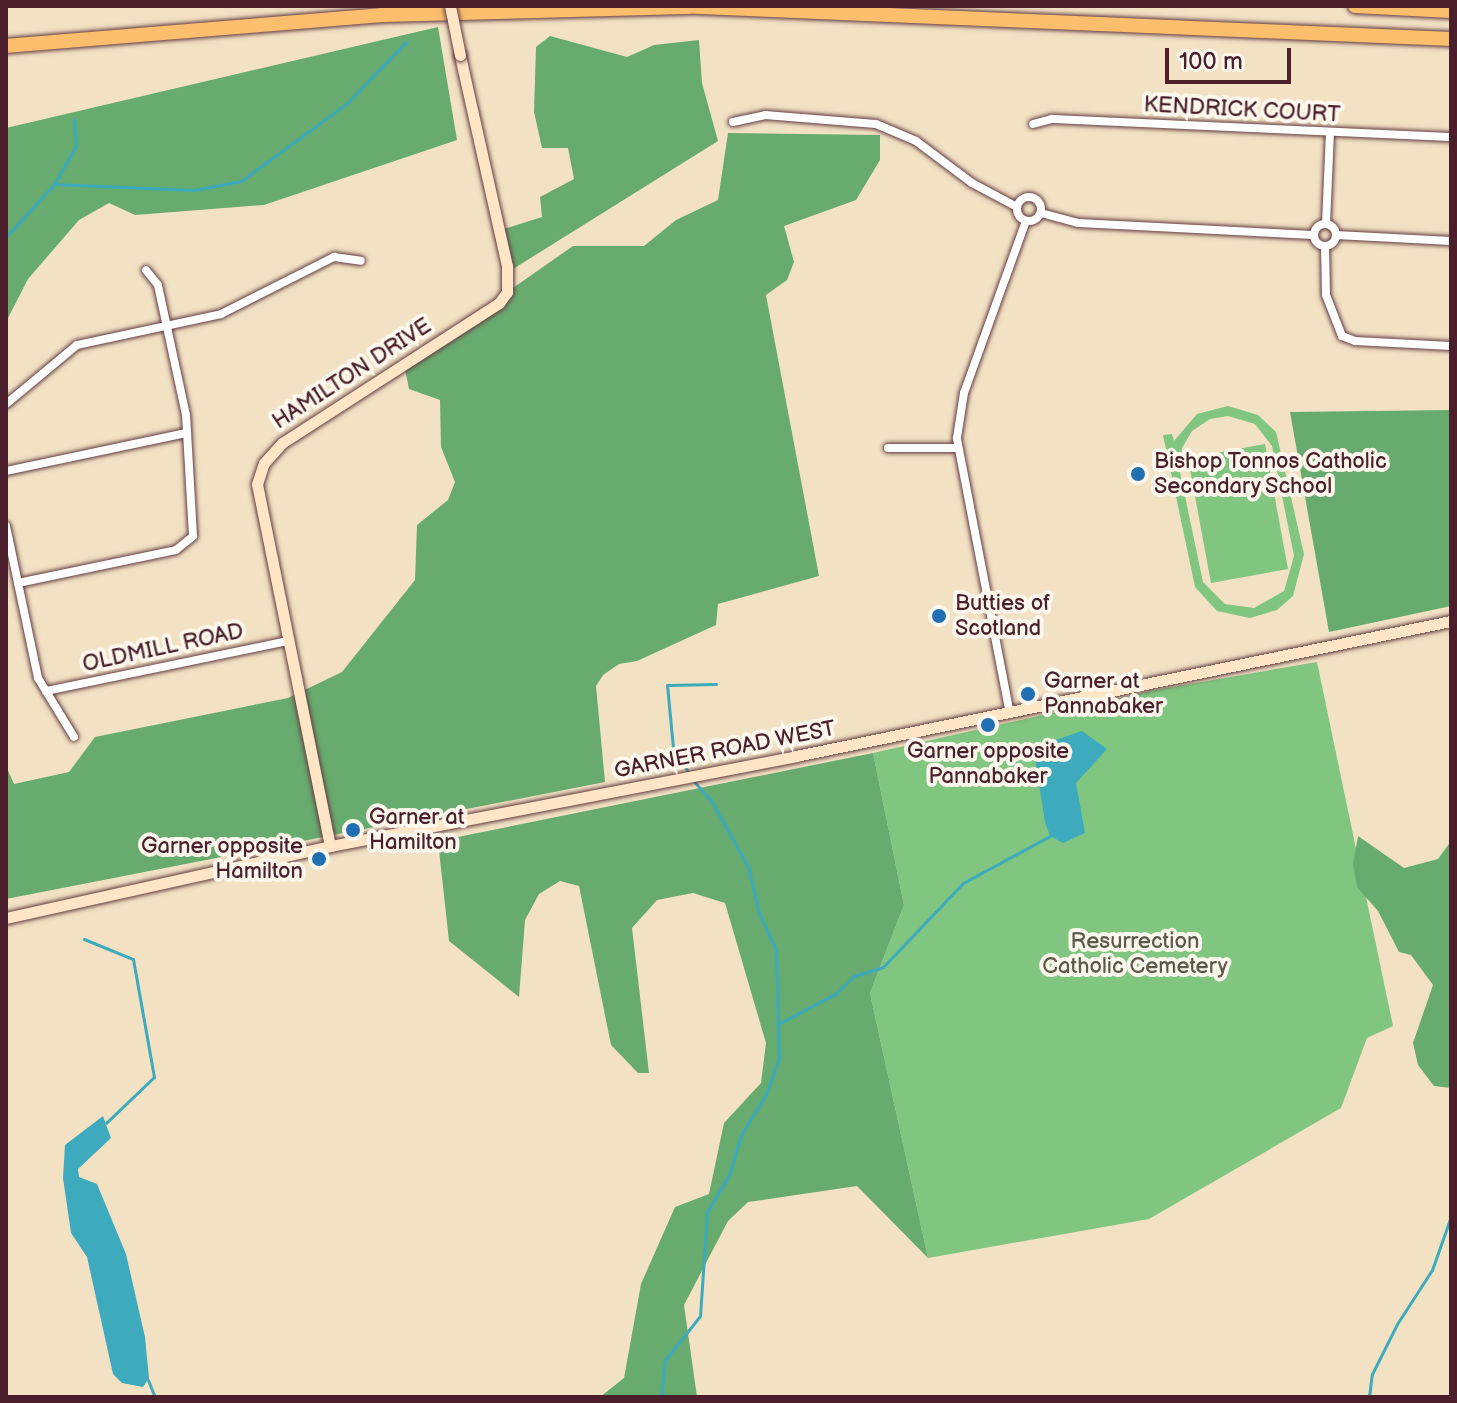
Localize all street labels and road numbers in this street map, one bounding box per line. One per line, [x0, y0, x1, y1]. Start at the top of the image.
street label: KENDRICK COURT [1143, 92, 1341, 128]
street label: HAMILTON DRIVE [268, 313, 436, 435]
street label: OLDMILL ROAD [80, 618, 246, 678]
street label: GARNER ROAD WEST [612, 716, 838, 784]

